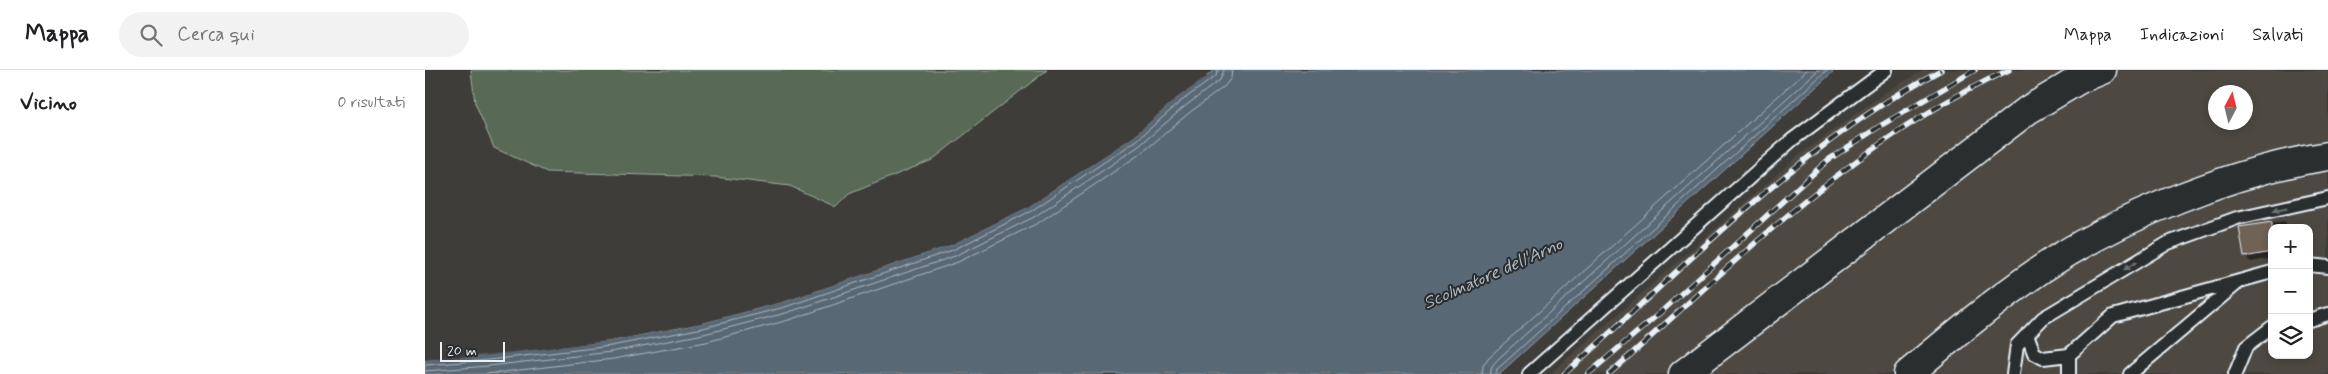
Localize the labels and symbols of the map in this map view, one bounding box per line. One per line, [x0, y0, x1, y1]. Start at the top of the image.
north arrow [2208, 85, 2253, 130]
one-way arrow [2273, 205, 2288, 213]
water label: Scolmatore dell'Arno [1420, 232, 1567, 315]
one-way arrow [2123, 262, 2136, 271]
scale bar [440, 339, 505, 362]

